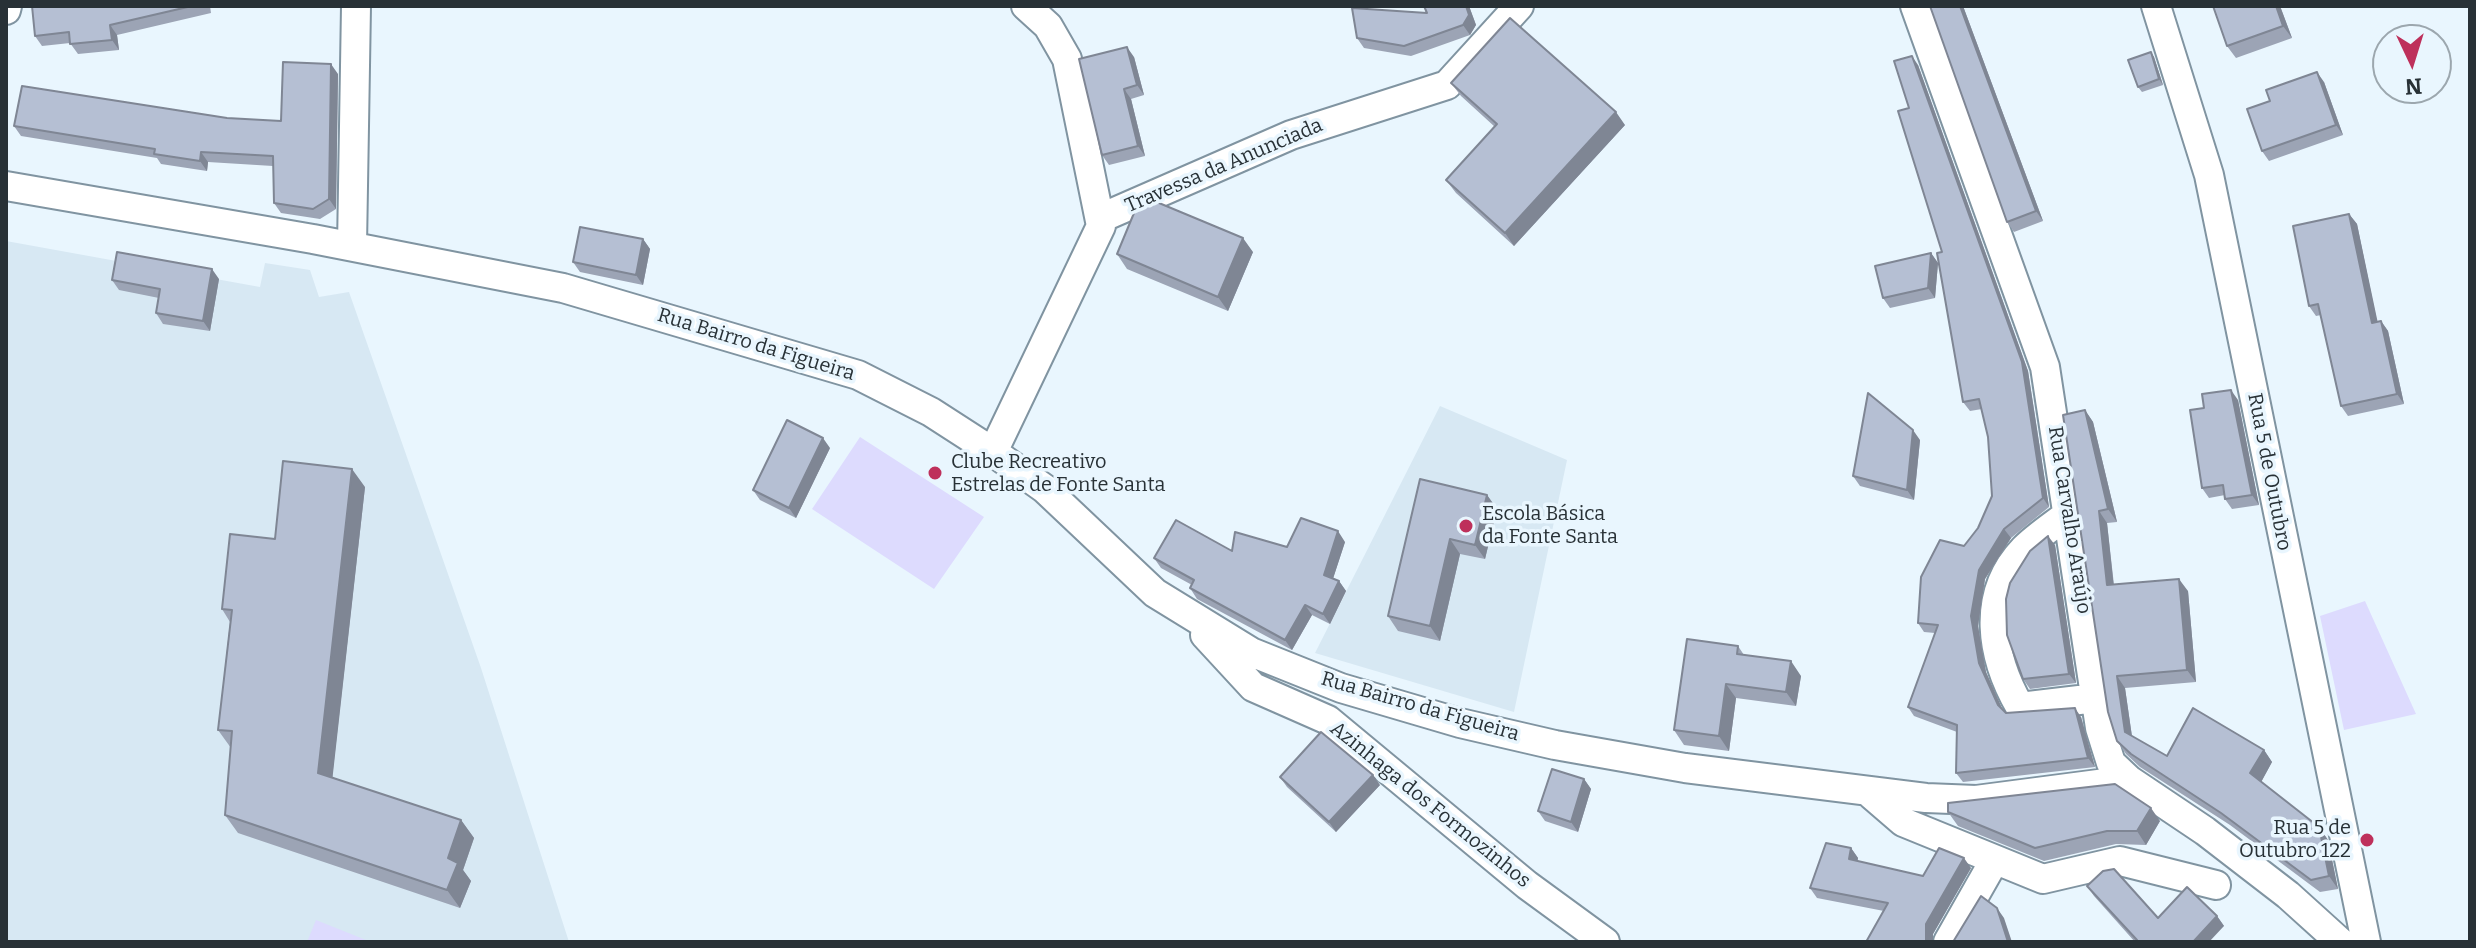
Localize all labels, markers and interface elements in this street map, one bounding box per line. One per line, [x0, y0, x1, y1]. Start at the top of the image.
north arrow [2372, 24, 2452, 104]
text: N [2404, 72, 2423, 101]
street label: Travessa da Anunciada [1122, 113, 1326, 219]
street label: Rua Bairro da Figueira [654, 304, 858, 386]
street label: Rua 5 de Outubro [2242, 391, 2296, 553]
street label: Rua Carvalho Araújo [2042, 424, 2096, 616]
place label: Clube Recreativo Estrelas de Fonte Santa [951, 450, 1165, 497]
marker: Clube Recreativo Estrelas de Fonte Santa [926, 464, 944, 482]
place label: Escola Básica da Fonte Santa [1482, 502, 1618, 549]
marker: Escola Básica da Fonte Santa [1457, 517, 1475, 535]
street label: Rua Bairro da Figueira [1318, 667, 1522, 747]
street label: Azinhaga dos Formozinhos [1325, 717, 1535, 893]
place label: Rua 5 de Outubro 122 [2239, 816, 2351, 863]
marker: Rua 5 de Outubro 122 [2358, 831, 2376, 849]

